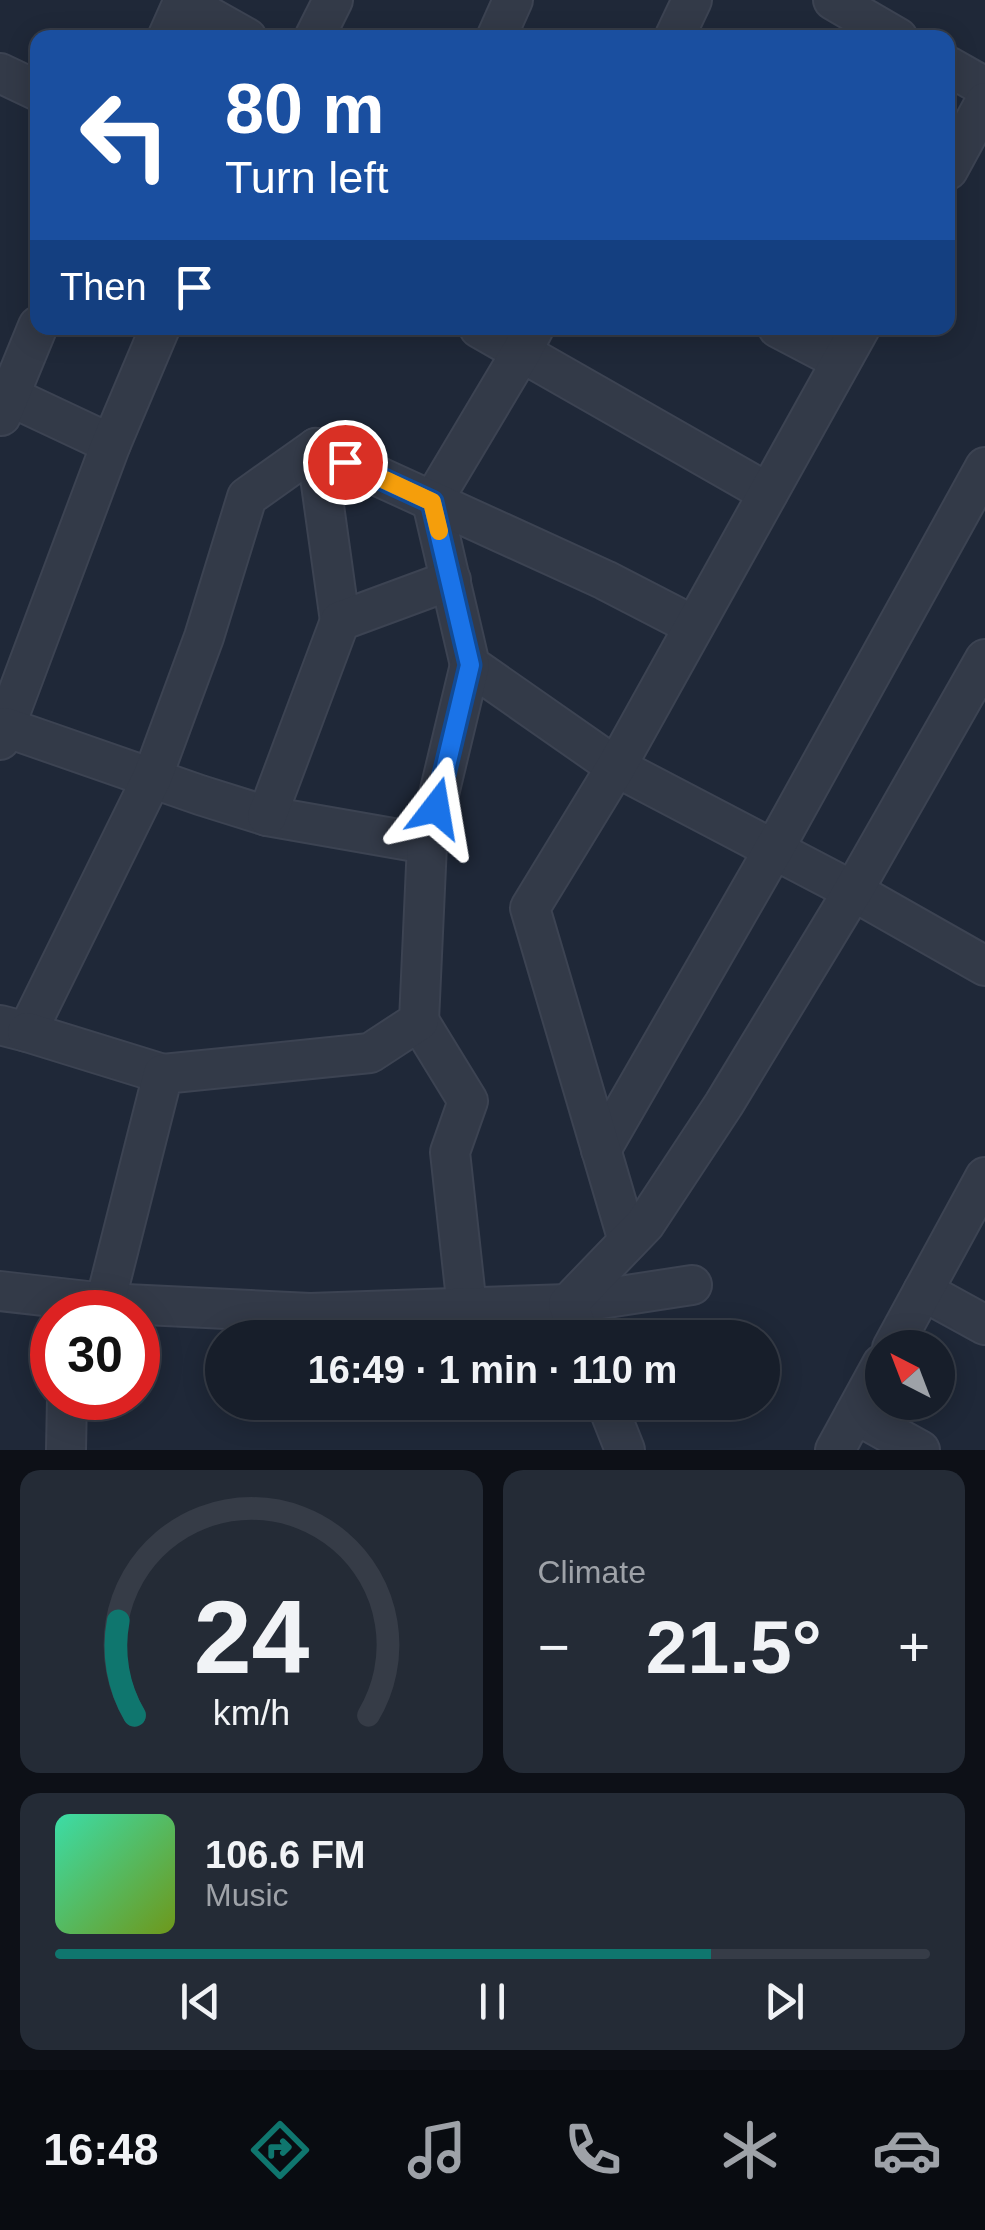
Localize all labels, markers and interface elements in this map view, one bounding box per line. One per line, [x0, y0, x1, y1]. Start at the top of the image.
icon: left [60, 70, 190, 200]
text: 80 m [225, 70, 385, 148]
text: Turn left [225, 152, 388, 203]
icon: arrive [167, 260, 222, 315]
text: Then [60, 266, 147, 308]
pin [303, 420, 388, 505]
icon: arrive [318, 435, 373, 490]
position arrow [384, 756, 488, 860]
speed limit sign: 30 [30, 1290, 160, 1420]
north arrow [865, 1330, 955, 1420]
map controls [865, 1330, 955, 1420]
text: 16:49 · 1 min · 110 m [308, 1349, 677, 1391]
text: Climate [538, 1554, 646, 1590]
text: 24 [193, 1579, 309, 1695]
text: 21.5° [646, 1605, 822, 1689]
text: − [538, 1616, 570, 1678]
text: + [898, 1616, 930, 1678]
text: km/h [213, 1693, 290, 1733]
text: 106.6 FM [205, 1834, 366, 1876]
text: Music [205, 1877, 289, 1913]
icon: previous [173, 1974, 228, 2029]
icon: pause [465, 1974, 520, 2029]
icon: next [757, 1974, 812, 2029]
icon: directions [245, 2115, 315, 2185]
icon: music [402, 2115, 472, 2185]
icon: phone [558, 2115, 628, 2185]
icon: climate [715, 2115, 785, 2185]
icon: car [872, 2115, 942, 2185]
text: 16:48 [43, 2124, 158, 2175]

